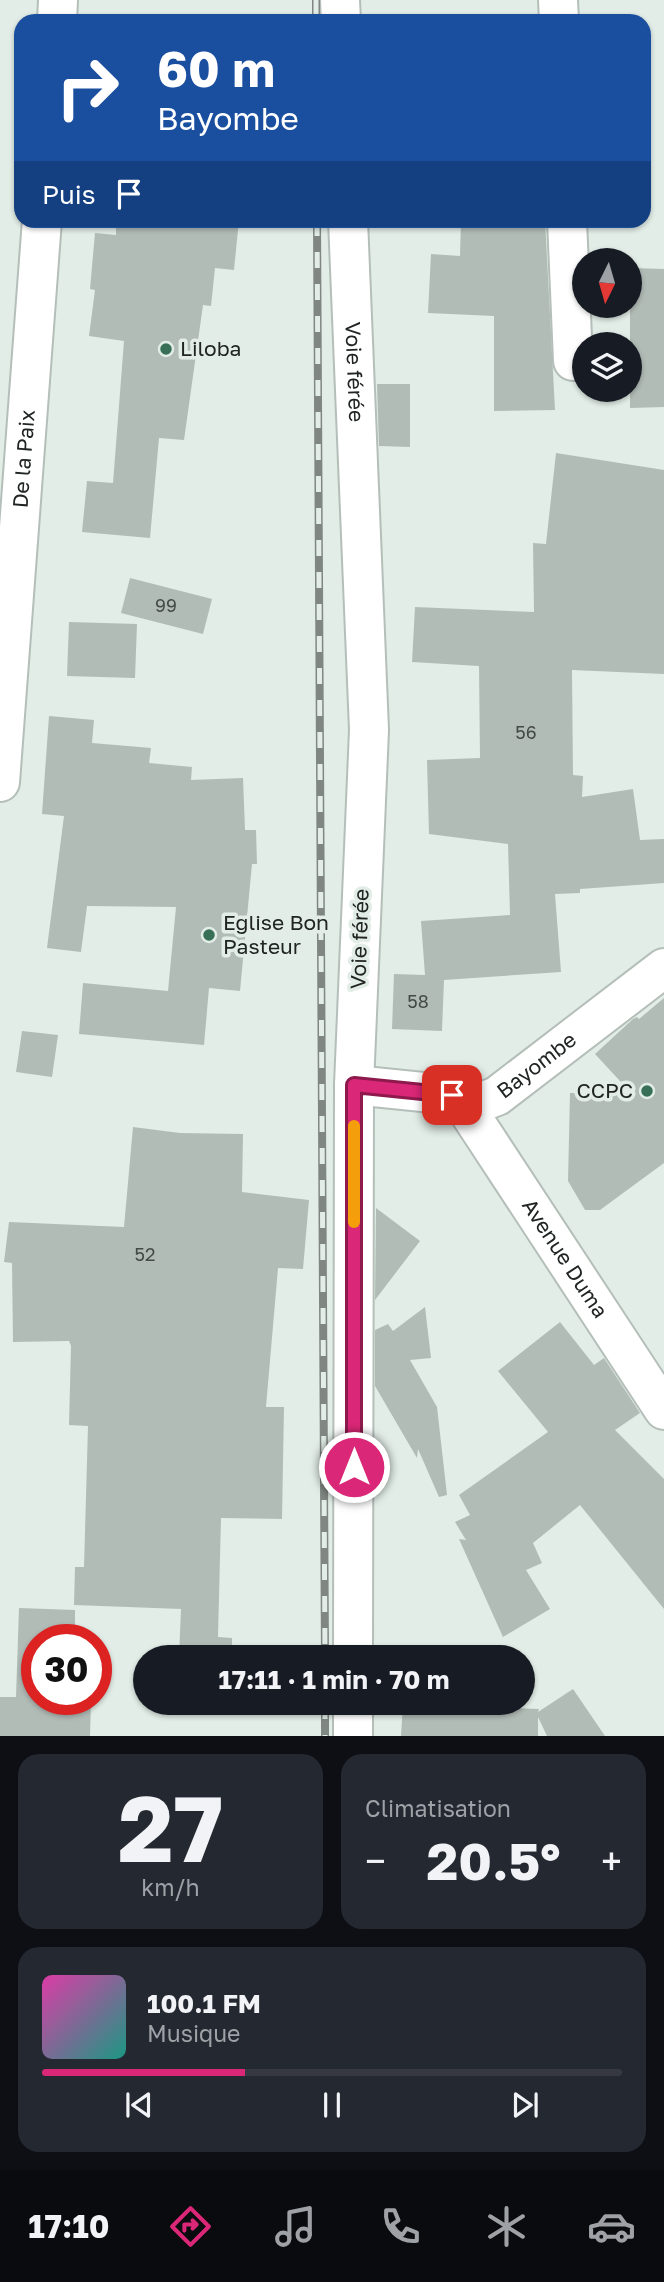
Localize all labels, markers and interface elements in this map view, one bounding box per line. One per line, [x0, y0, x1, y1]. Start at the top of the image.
text: 60 m [157, 39, 275, 98]
icon: right [42, 42, 133, 133]
text: Bayombe [157, 99, 299, 137]
icon: arrive [110, 175, 148, 213]
text: Puis [42, 179, 96, 210]
north arrow [572, 248, 642, 318]
map controls [572, 248, 642, 402]
street label: Voie férée [340, 321, 370, 423]
button: layers [572, 332, 642, 402]
place label: Liloba [180, 335, 242, 361]
marker: Liloba [158, 341, 174, 357]
street label: De la Paix [7, 408, 40, 509]
house number: 99 [155, 594, 177, 616]
house number: 56 [515, 721, 537, 743]
street label: Voie férée [344, 888, 374, 990]
place label: Eglise Bon Pasteur [223, 909, 329, 959]
marker: Eglise Bon Pasteur [201, 927, 217, 943]
house number: 58 [407, 990, 429, 1012]
street label: Bayombe [491, 1026, 581, 1103]
pin [422, 1065, 482, 1125]
icon: arrive [433, 1076, 471, 1114]
place label: CCPC [576, 1077, 633, 1103]
marker: CCPC [639, 1083, 655, 1099]
street label: Avenue Duma [517, 1193, 614, 1323]
house number: 52 [135, 1243, 155, 1265]
position arrow [317, 1430, 391, 1504]
speed limit sign: 30 [21, 1624, 112, 1715]
text: 17:11 · 1 min · 70 m [218, 1664, 450, 1695]
text: 27 [118, 1773, 223, 1882]
text: Climatisation [365, 1794, 511, 1822]
text: 20.5° [426, 1829, 561, 1891]
text: − [365, 1838, 386, 1883]
text: + [601, 1838, 622, 1883]
text: km/h [141, 1873, 200, 1901]
text: 100.1 FM [147, 1988, 261, 2019]
text: Musique [147, 2019, 240, 2047]
icon: previous [120, 2086, 158, 2124]
icon: pause [313, 2086, 351, 2124]
icon: next [506, 2086, 544, 2124]
icon: directions [166, 2202, 215, 2251]
icon: music [271, 2202, 320, 2251]
icon: phone [376, 2202, 425, 2251]
icon: climate [482, 2202, 531, 2251]
icon: car [587, 2202, 636, 2251]
text: 17:10 [28, 2207, 110, 2245]

